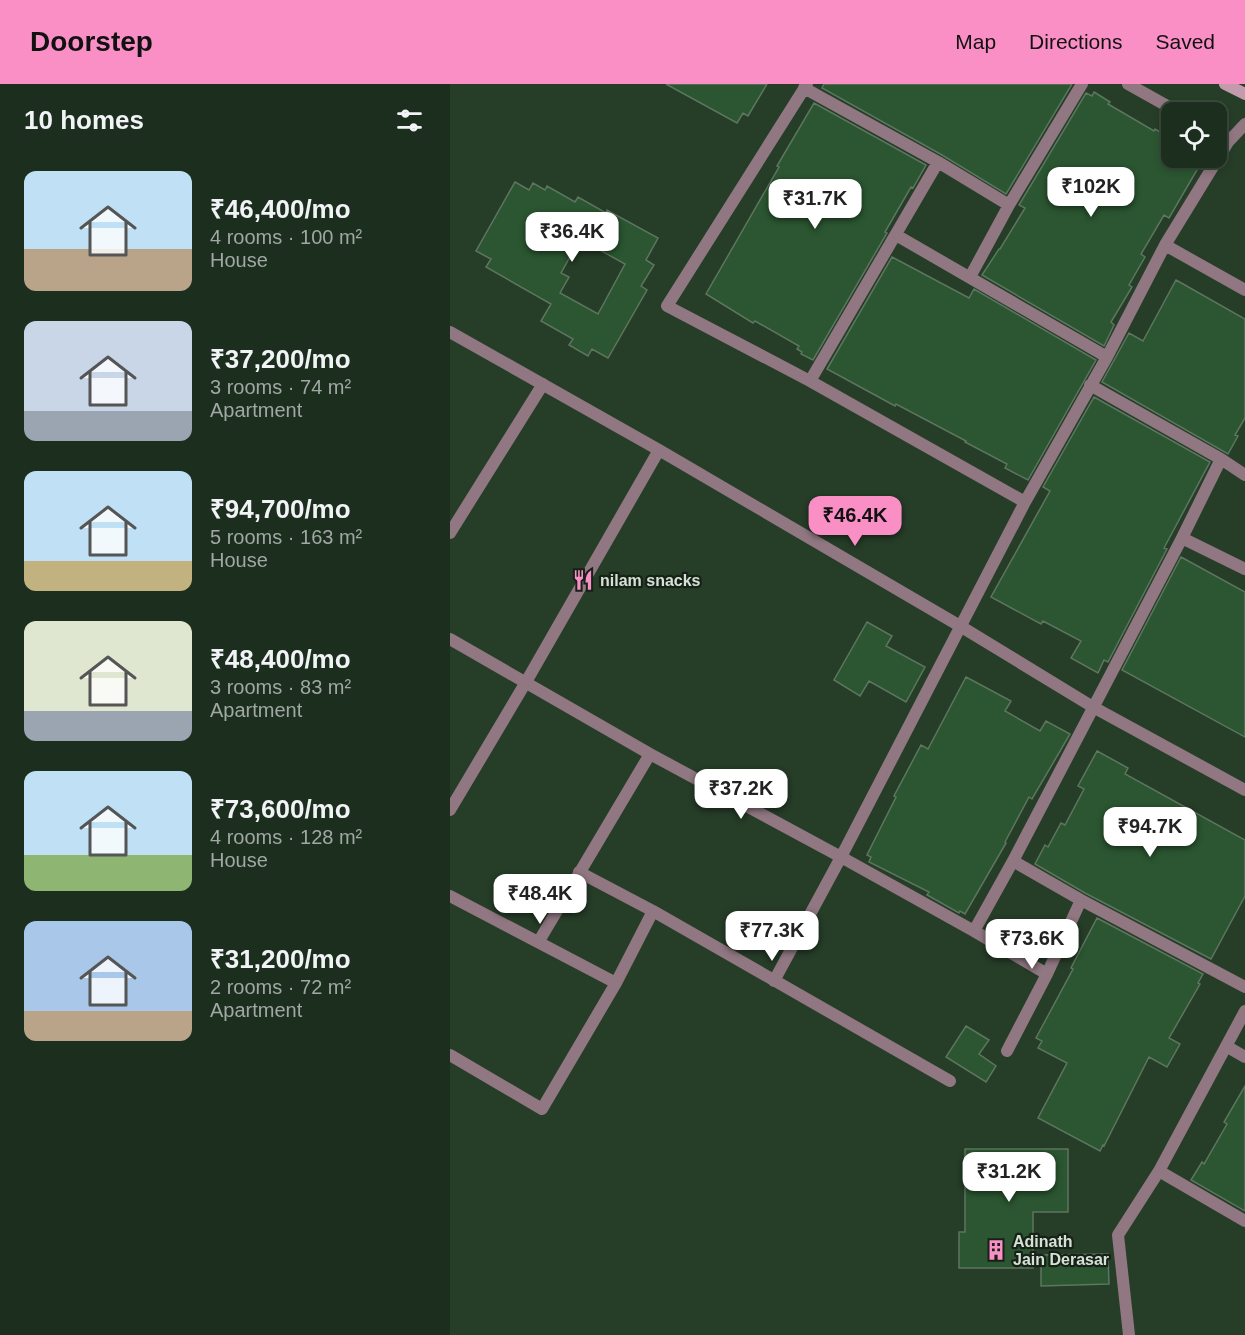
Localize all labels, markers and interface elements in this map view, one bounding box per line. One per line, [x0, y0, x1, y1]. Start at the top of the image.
text: Doorstep [30, 26, 153, 57]
text: Map [955, 30, 996, 53]
text: Directions [1029, 30, 1122, 53]
text: Saved [1155, 30, 1215, 53]
map controls [1161, 102, 1227, 168]
button: locate [1161, 102, 1227, 168]
icon: filters [393, 104, 426, 137]
text: 10 homes [24, 105, 144, 135]
pin: ₹102K [1049, 167, 1133, 218]
text: ₹102K [1061, 175, 1121, 197]
pin: ₹31.7K [766, 179, 864, 230]
text: ₹31.7K [783, 187, 847, 209]
text: ₹46,400/mo [210, 194, 351, 224]
icon: home [72, 195, 144, 267]
pin: ₹36.4K [523, 212, 621, 263]
text: ₹36.4K [540, 220, 604, 242]
text: 4 rooms · 100 m² [210, 226, 362, 248]
text: House [210, 249, 268, 271]
text: ₹37,200/mo [210, 344, 351, 374]
icon: home [72, 345, 144, 417]
text: 3 rooms · 74 m² [210, 376, 351, 398]
text: Apartment [210, 399, 302, 421]
text: ₹94,700/mo [210, 494, 351, 524]
icon: home [72, 495, 144, 567]
pin: ₹46.4K [806, 496, 904, 547]
text: ₹46.4K [823, 504, 887, 526]
text: 5 rooms · 163 m² [210, 526, 362, 548]
text: House [210, 549, 268, 571]
restaurant icon: nilam snacks [571, 568, 595, 592]
place label: nilam snacks [600, 572, 701, 589]
text: ₹48,400/mo [210, 644, 351, 674]
icon: home [72, 645, 144, 717]
text: 3 rooms · 83 m² [210, 676, 351, 698]
text: Apartment [210, 699, 302, 721]
pin: ₹37.2K [692, 769, 790, 820]
text: ₹37.2K [709, 777, 773, 799]
text: ₹73,600/mo [210, 794, 351, 824]
icon: home [72, 795, 144, 867]
pin: ₹94.7K [1101, 807, 1199, 858]
text: ₹94.7K [1118, 815, 1182, 837]
text: 4 rooms · 128 m² [210, 826, 362, 848]
text: House [210, 849, 268, 871]
pin: ₹48.4K [491, 874, 589, 925]
text: ₹48.4K [508, 882, 572, 904]
pin: ₹77.3K [723, 911, 821, 962]
text: ₹77.3K [740, 919, 804, 941]
pin: ₹73.6K [983, 919, 1081, 970]
text: ₹73.6K [1000, 927, 1064, 949]
text: ₹31,200/mo [210, 944, 351, 974]
icon: home [72, 945, 144, 1017]
text: 2 rooms · 72 m² [210, 976, 351, 998]
text: Apartment [210, 999, 302, 1021]
pin: ₹31.2K [960, 1152, 1058, 1203]
text: ₹31.2K [977, 1160, 1041, 1182]
place label: Adinath Jain Derasar [1013, 1233, 1109, 1268]
building icon: Adinath Jain Derasar [984, 1238, 1008, 1262]

